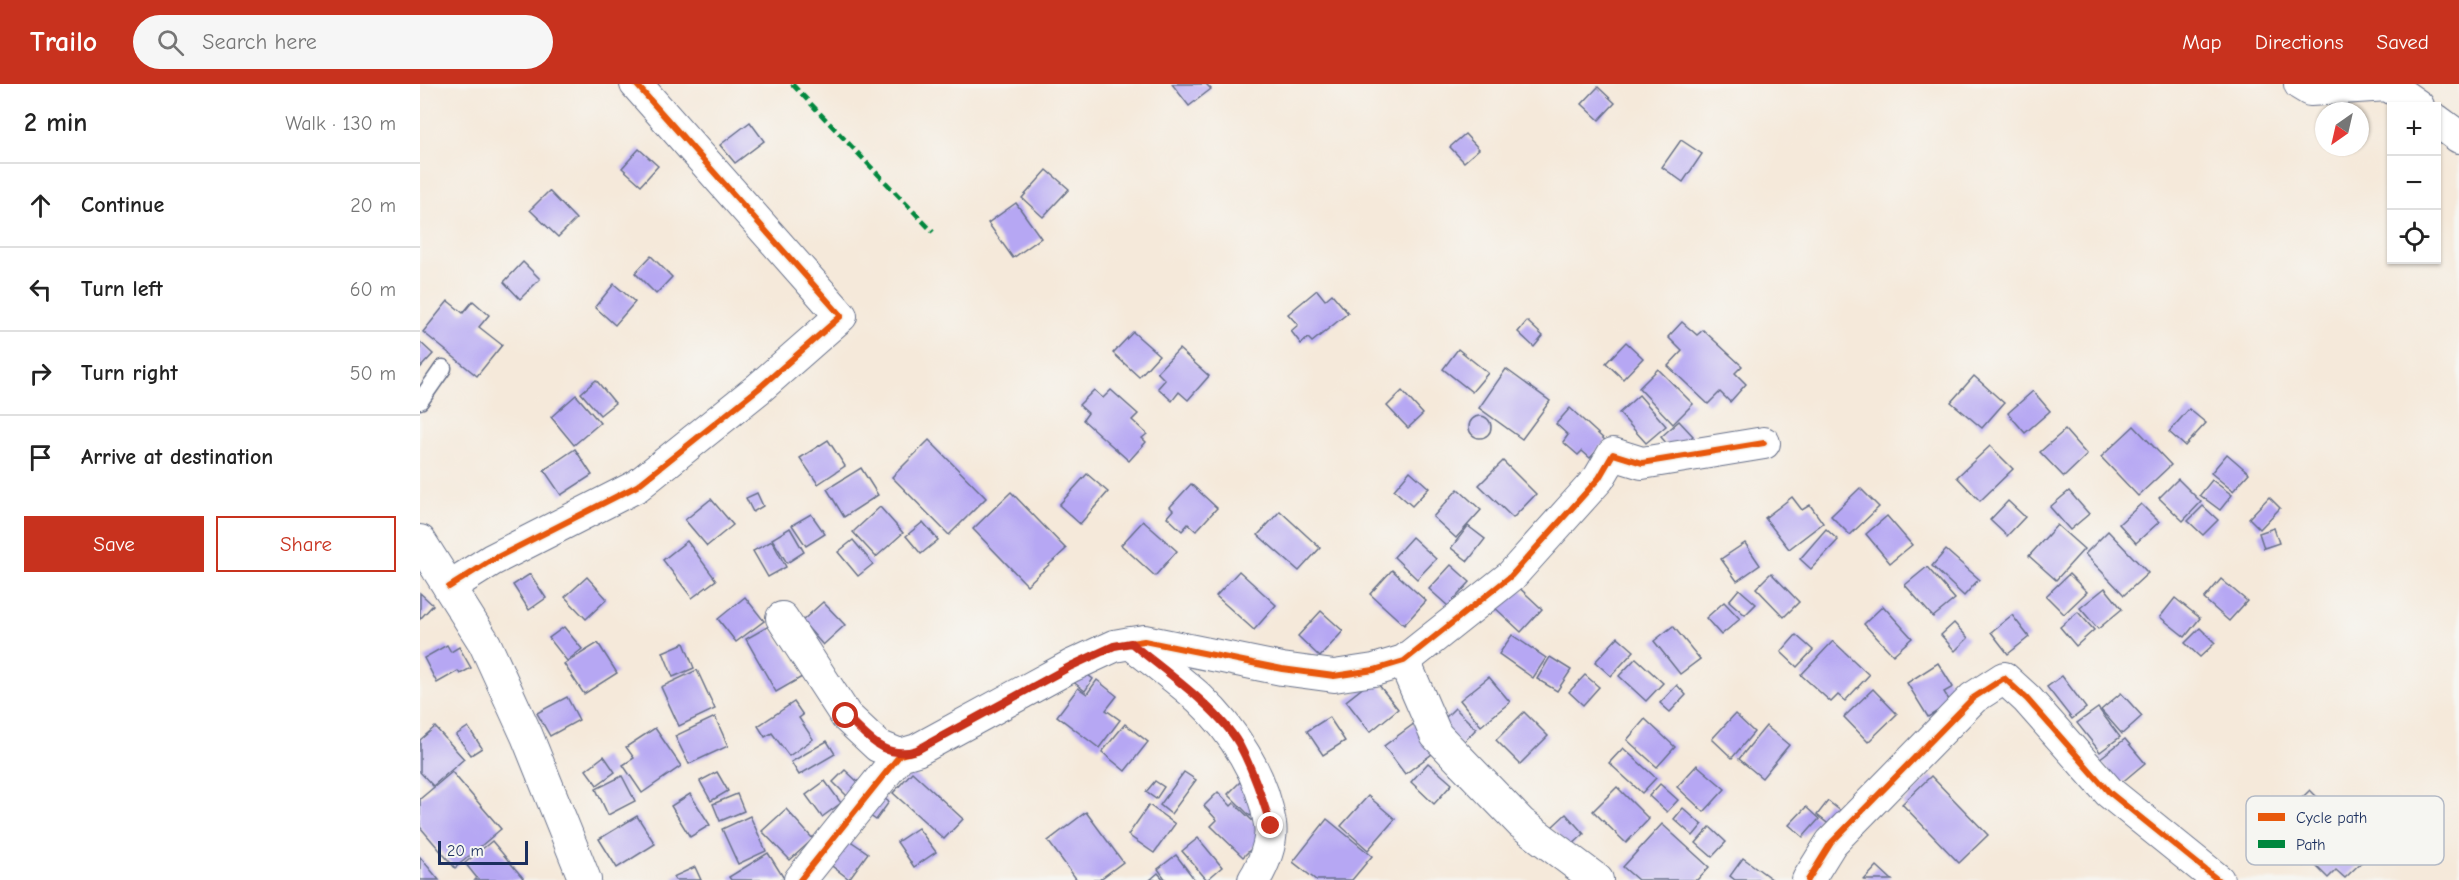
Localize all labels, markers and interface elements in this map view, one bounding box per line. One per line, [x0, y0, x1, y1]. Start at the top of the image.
search box [133, 15, 553, 69]
text: Trailo [30, 26, 97, 58]
icon: search [154, 26, 187, 59]
text: Search here [202, 29, 317, 55]
text: Map [2182, 30, 2222, 54]
text: Directions [2255, 30, 2344, 54]
text: Saved [2377, 30, 2429, 54]
north arrow [2315, 102, 2369, 156]
map controls [2387, 102, 2441, 264]
button: + [2387, 102, 2441, 156]
text: 2 min [24, 108, 87, 138]
text: Walk · 130 m [285, 112, 396, 135]
button: − [2387, 156, 2441, 210]
icon: ahead [24, 189, 57, 222]
text: Continue [81, 192, 164, 218]
text: 20 m [350, 194, 396, 217]
button: locate [2387, 210, 2441, 264]
icon: left [24, 273, 57, 306]
text: Turn left [81, 276, 163, 302]
text: 60 m [350, 278, 396, 301]
icon: right [24, 357, 57, 390]
text: Turn right [81, 360, 178, 386]
text: 50 m [350, 362, 396, 385]
icon: arrive [24, 441, 57, 474]
text: Arrive at destination [81, 444, 273, 470]
button: Save [24, 516, 204, 572]
button: Share [216, 516, 396, 572]
route start [832, 702, 858, 728]
legend [2246, 796, 2444, 865]
text: Cycle path [2296, 809, 2367, 827]
route end [1257, 812, 1283, 838]
text: Path [2296, 836, 2326, 854]
scale bar [438, 838, 528, 866]
text: 20 m [447, 842, 484, 860]

